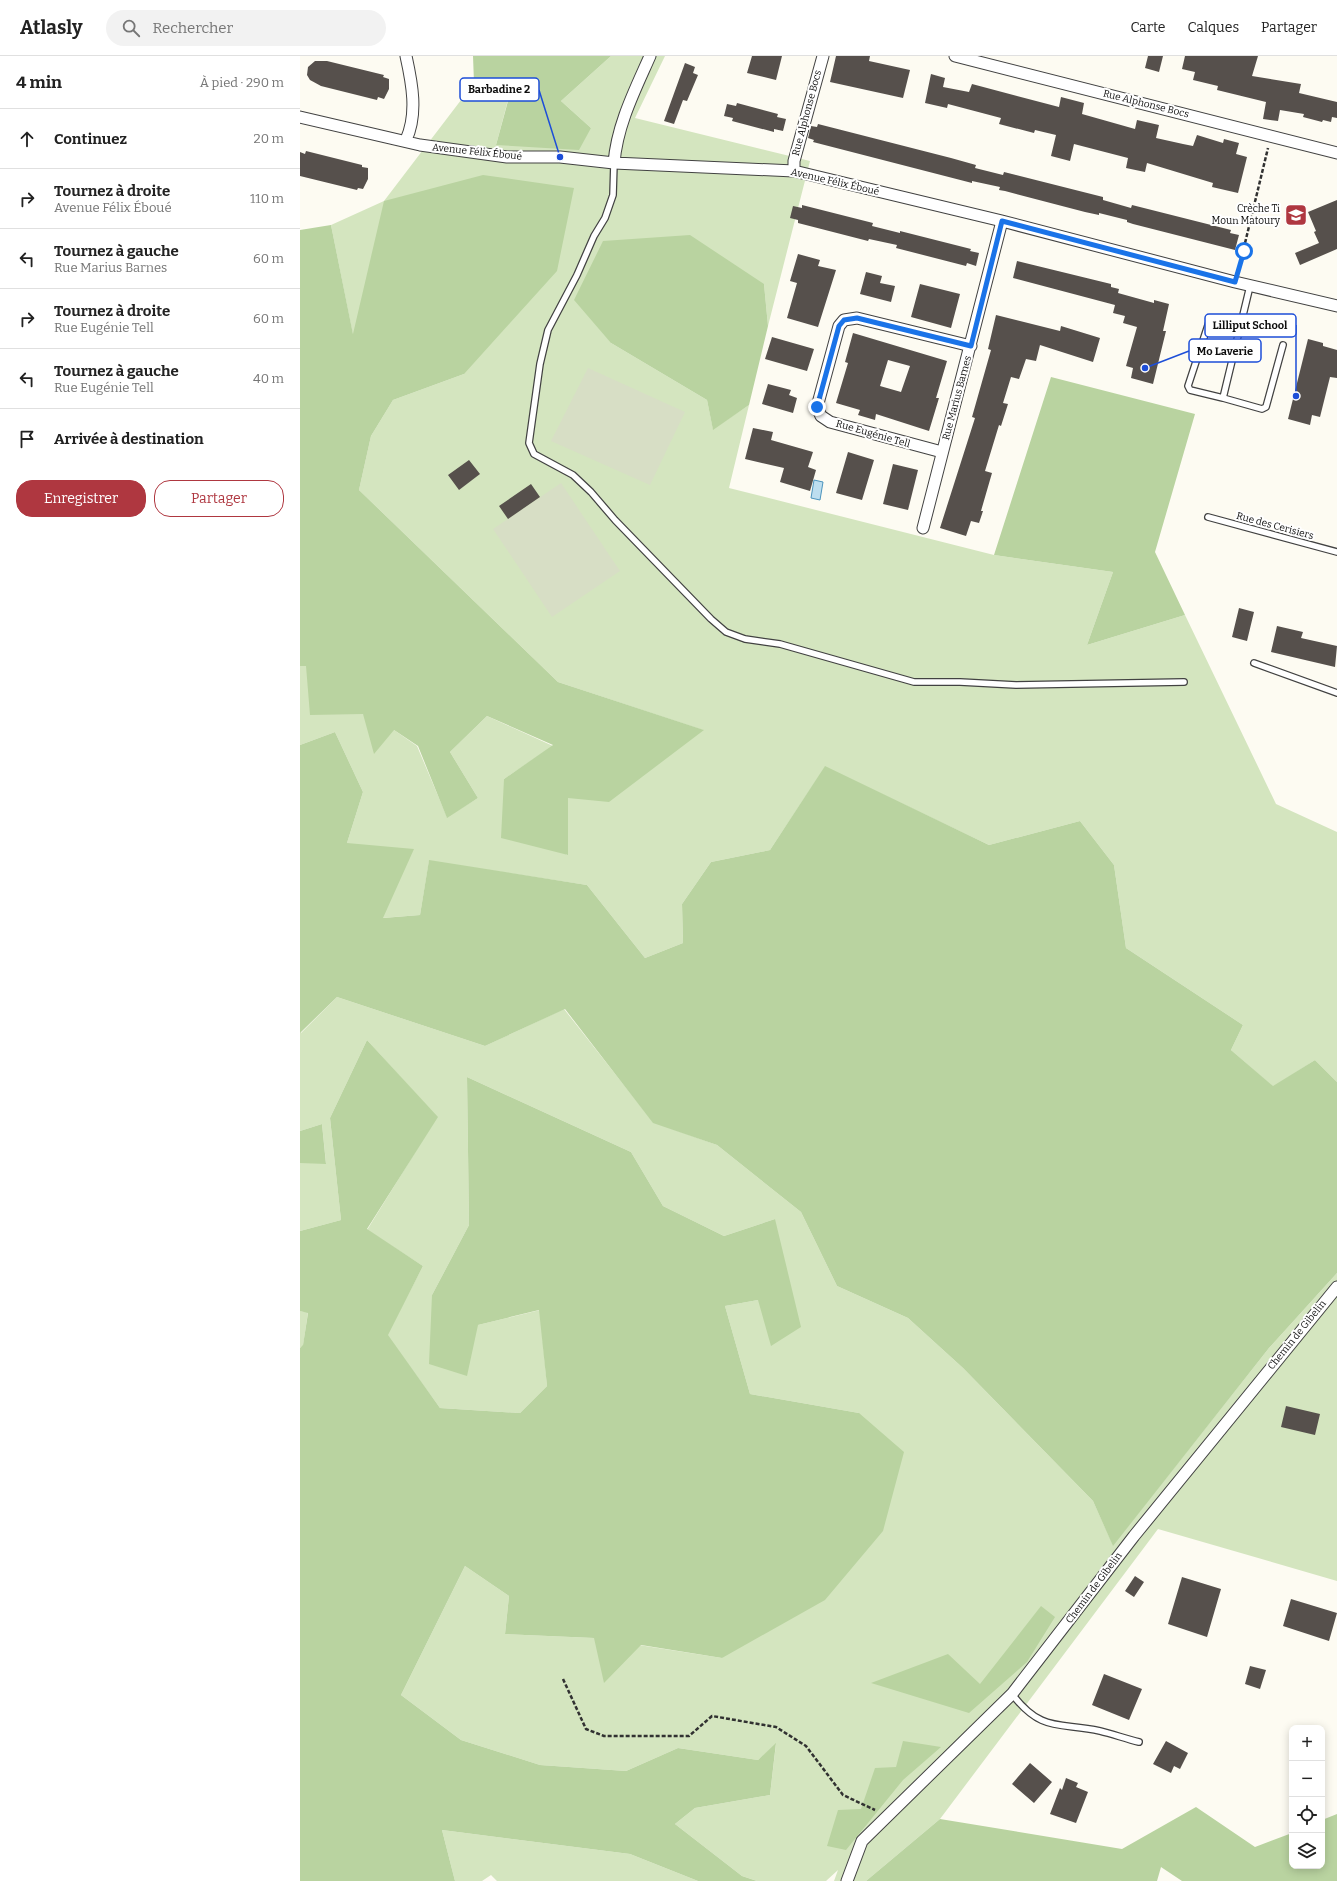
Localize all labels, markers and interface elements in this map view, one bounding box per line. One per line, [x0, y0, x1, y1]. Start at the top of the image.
search box [106, 10, 386, 46]
text: Atlasly [20, 16, 82, 39]
icon: search [120, 17, 142, 39]
text: Rechercher [152, 19, 233, 37]
text: Carte [1130, 19, 1166, 36]
text: Calques [1188, 19, 1239, 36]
text: Partager [1261, 19, 1317, 36]
street label: Rue Alphonse Bocs [790, 69, 824, 157]
text: 4 min [16, 72, 62, 93]
text: À pied · 290 m [200, 75, 284, 90]
callout: Barbadine 2 [460, 78, 539, 101]
text: Barbadine 2 [468, 83, 530, 96]
street label: Rue Alphonse Bocs [1102, 87, 1191, 121]
icon: ahead [16, 128, 38, 150]
text: Continuez [54, 130, 127, 148]
text: 20 m [254, 131, 284, 146]
street label: Avenue Félix Éboué [431, 139, 523, 163]
street label: Avenue Félix Éboué [790, 164, 881, 198]
text: Tournez à droite [54, 182, 170, 200]
icon: right [16, 188, 38, 210]
text: 110 m [250, 191, 284, 206]
text: Avenue Félix Éboué [54, 200, 172, 215]
school or university icon: Crèche Ti Moun Matoury [1283, 202, 1309, 228]
place label: Crèche Ti Moun Matoury [1211, 203, 1281, 227]
text: Tournez à gauche [54, 242, 179, 260]
route start [1235, 242, 1253, 260]
icon: left [16, 248, 38, 270]
text: 60 m [253, 251, 284, 266]
text: Rue Marius Barnes [54, 260, 167, 275]
text: Tournez à droite [54, 302, 170, 320]
icon: right [16, 308, 38, 330]
text: 60 m [253, 311, 284, 326]
callout: Lilliput School [1205, 314, 1296, 337]
text: Lilliput School [1212, 319, 1288, 332]
text: Rue Eugénie Tell [54, 320, 154, 335]
callout: Mo Laverie [1189, 339, 1261, 362]
text: Mo Laverie [1197, 345, 1253, 358]
street label: Rue Marius Barnes [940, 354, 974, 442]
text: Tournez à gauche [54, 362, 179, 380]
icon: left [16, 368, 38, 390]
text: 40 m [253, 371, 284, 386]
text: Rue Eugénie Tell [54, 380, 154, 395]
route end [808, 398, 826, 416]
street label: Rue Eugénie Tell [835, 418, 912, 450]
icon: arrive [16, 428, 38, 450]
text: Arrivée à destination [54, 430, 204, 448]
button: Enregistrer [16, 480, 146, 517]
button: Partager [154, 480, 284, 517]
street label: Rue des Cerisiers [1235, 510, 1315, 542]
street label: Chemin de Gibelin [1265, 1297, 1329, 1372]
street label: Chemin de Gibelin [1063, 1550, 1125, 1626]
map controls [1289, 1725, 1325, 1869]
button: + [1289, 1725, 1325, 1761]
button: − [1289, 1761, 1325, 1797]
button: locate [1289, 1797, 1325, 1833]
button: layers [1289, 1833, 1325, 1869]

